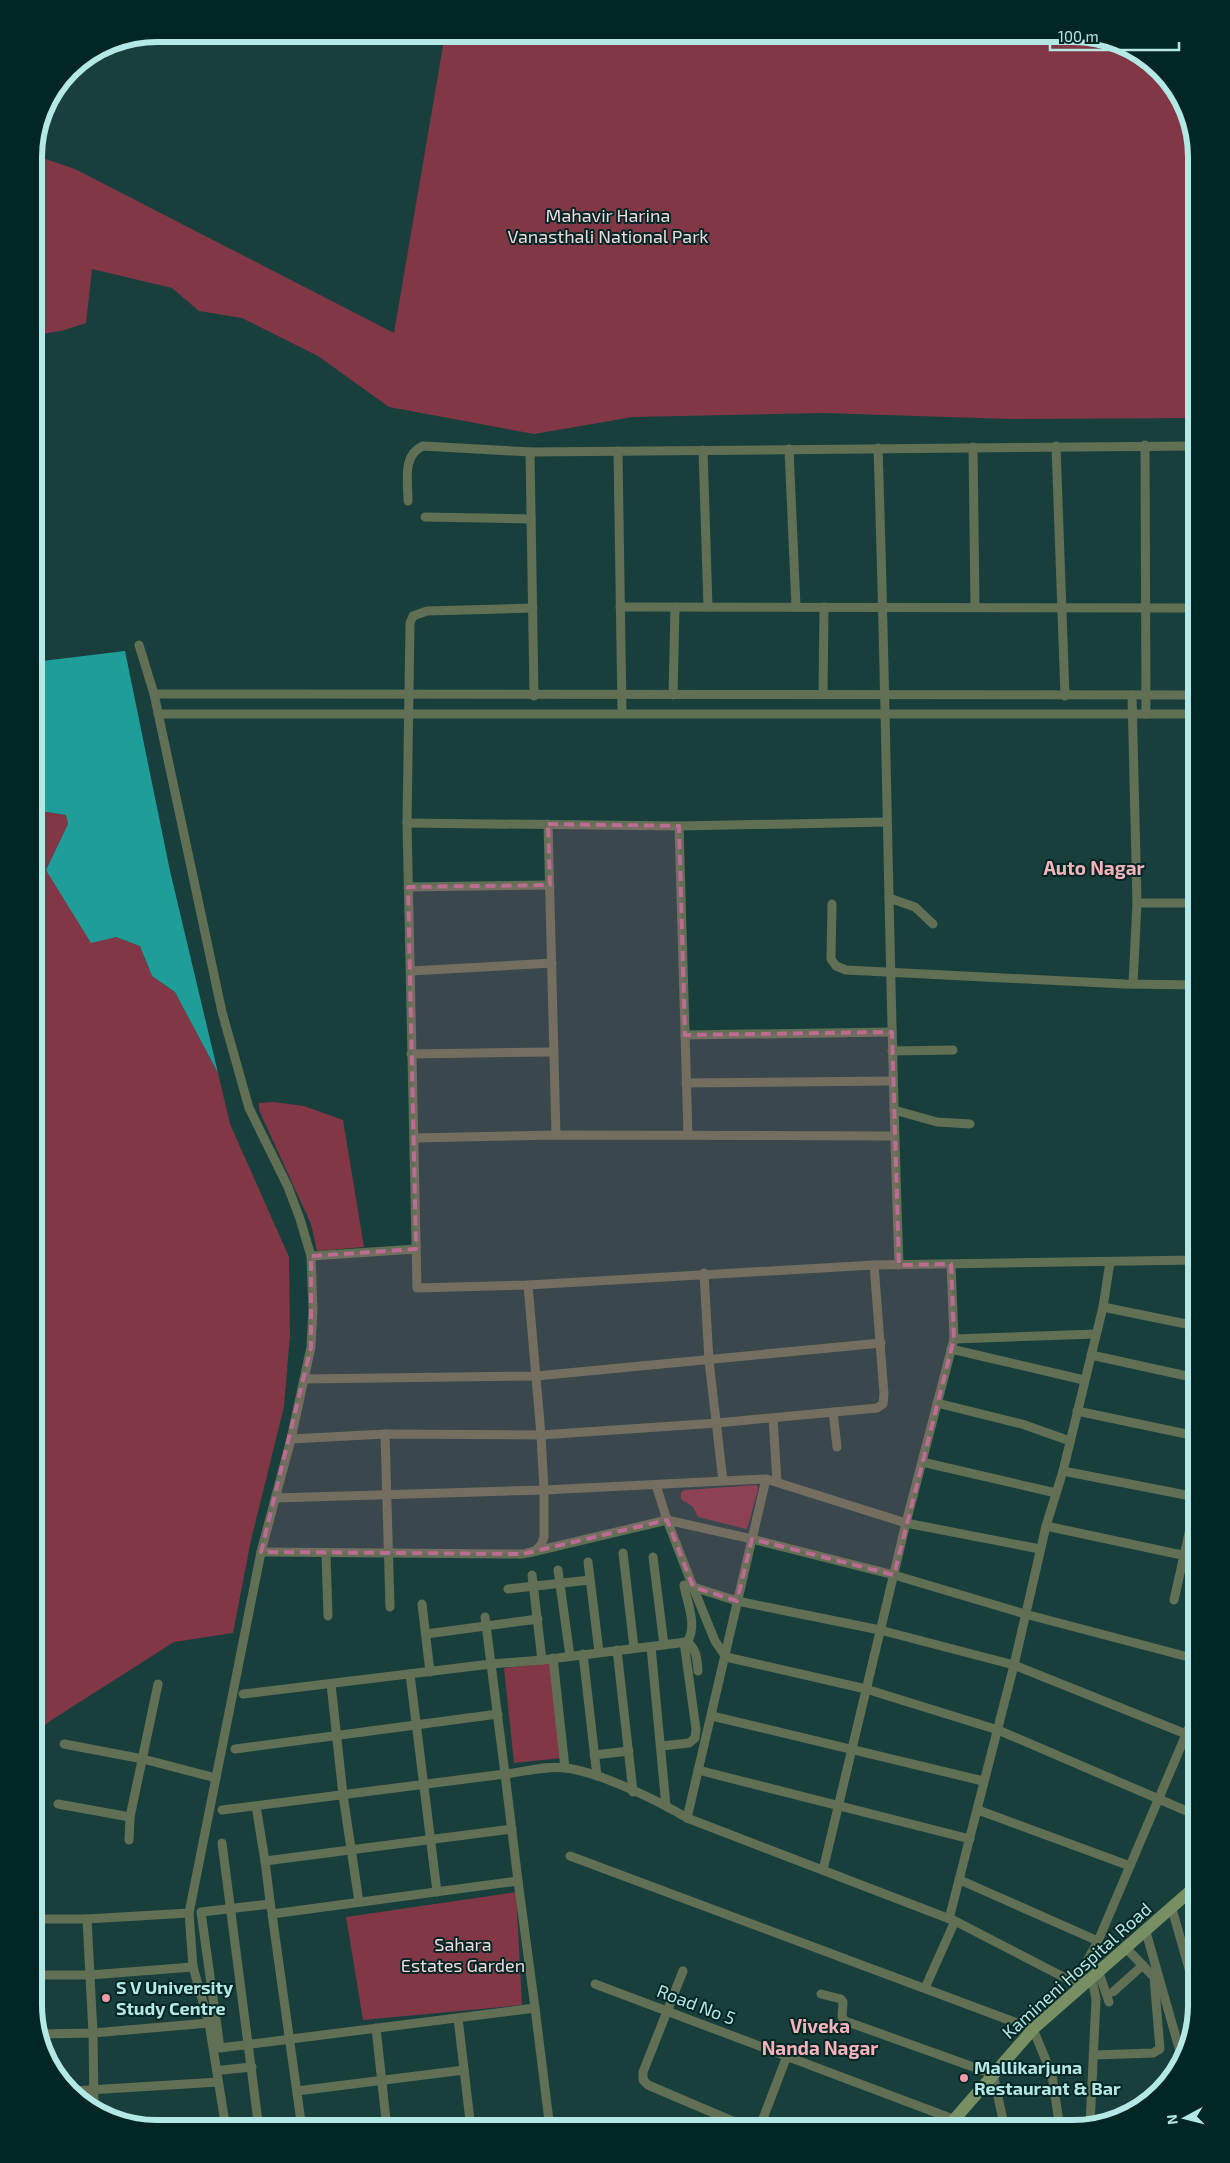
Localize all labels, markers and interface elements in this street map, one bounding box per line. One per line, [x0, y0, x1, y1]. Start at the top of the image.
scale bar [1050, 20, 1179, 52]
text: 100 m [1058, 27, 1099, 45]
park label: Mahavir Harina Vanasthali National Park [507, 204, 709, 247]
district label: Auto Nagar [1043, 856, 1145, 879]
street label: Kamineni Hospital Road [997, 1897, 1155, 2043]
park label: Sahara Estates Garden [401, 1933, 525, 1976]
place label: S V University Study Centre [116, 1976, 234, 2019]
street label: Road No 5 [654, 1979, 739, 2029]
marker: S V University Study Centre [100, 1992, 112, 2004]
district label: Viveka Nanda Nagar [762, 2014, 878, 2059]
place label: Mallikarjuna Restaurant & Bar [974, 2056, 1121, 2099]
marker: Mallikarjuna Restaurant & Bar [958, 2072, 970, 2084]
north arrow [1160, 2093, 1210, 2143]
text: N [1163, 2114, 1181, 2126]

